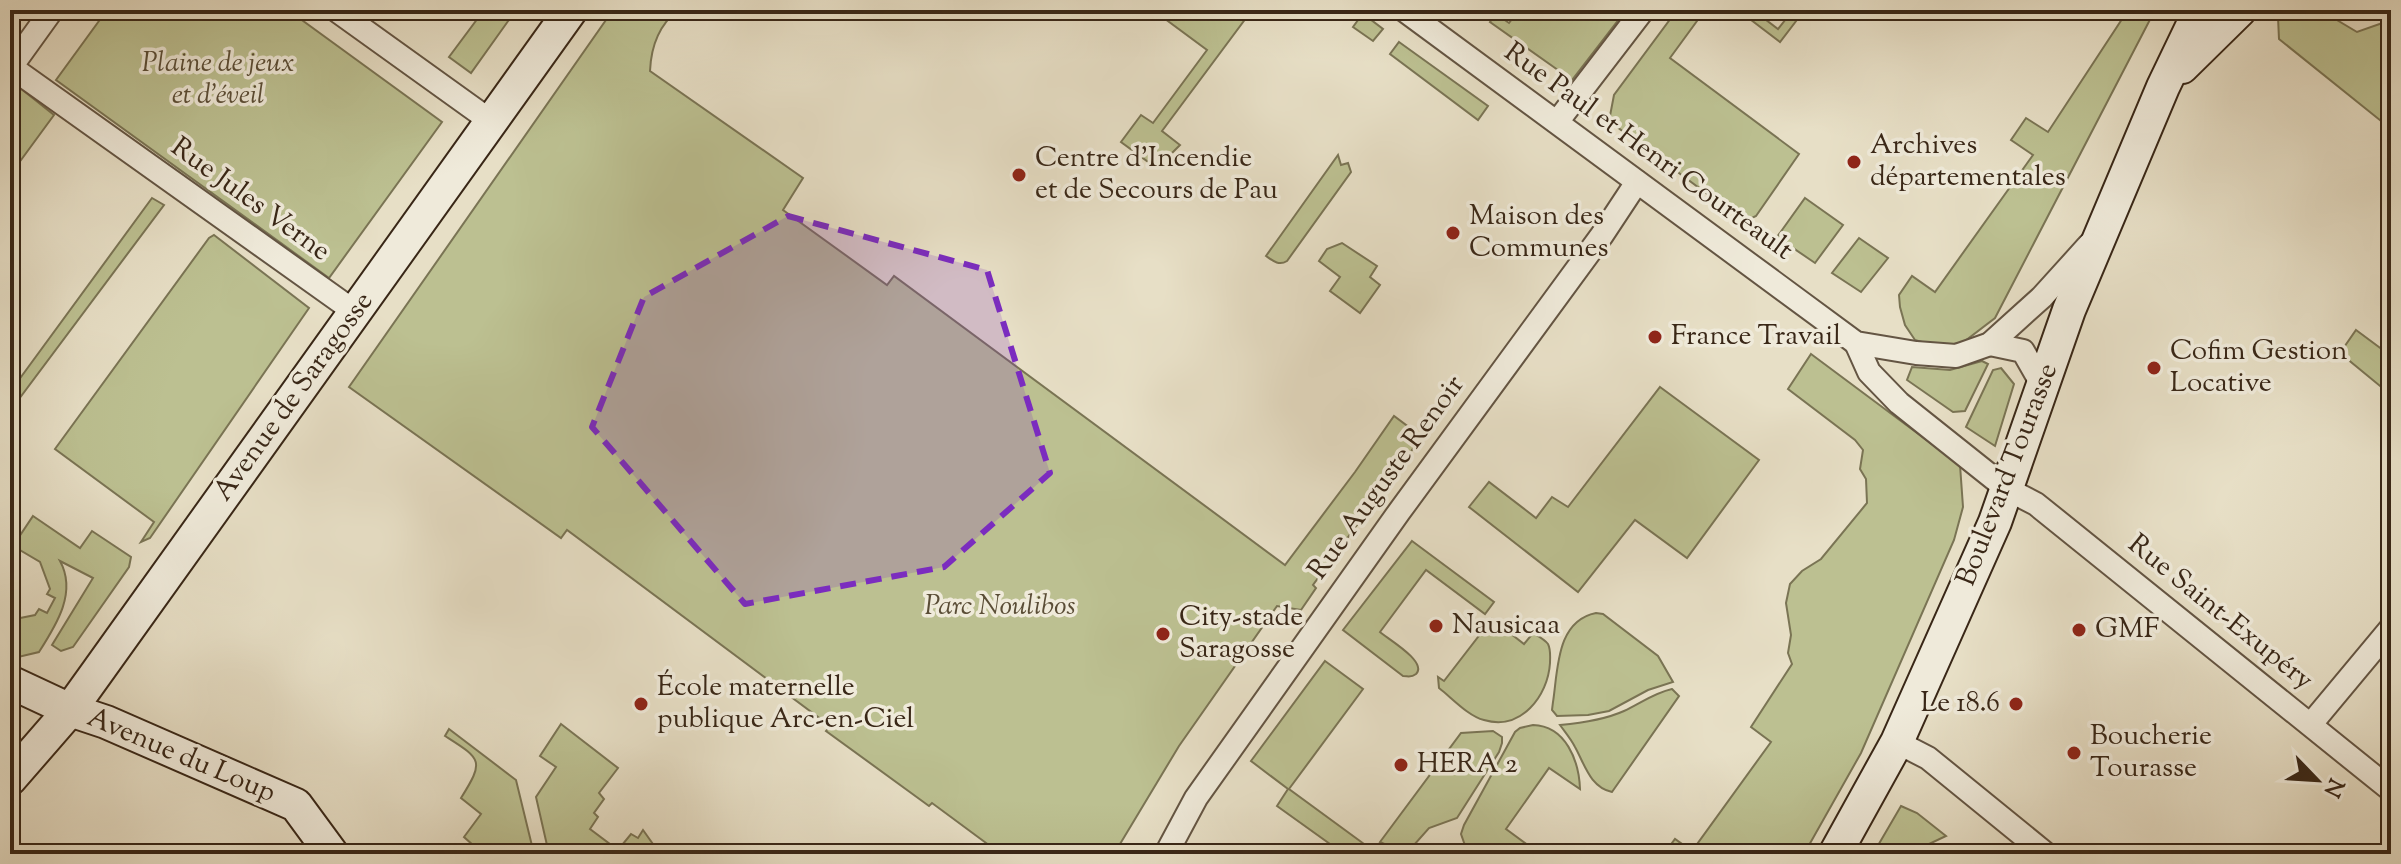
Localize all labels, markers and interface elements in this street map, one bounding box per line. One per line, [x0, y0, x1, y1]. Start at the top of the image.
street label: Rue Paul et Henri Courteault [1495, 33, 1801, 271]
park label: Plaine de jeux et d'éveil [142, 44, 294, 116]
place label: Archives départementales [1870, 126, 2066, 198]
street label: Rue Jules Verne [162, 128, 338, 272]
place label: Centre d'Incendie et de Secours de Pau [1035, 139, 1278, 211]
marker: Archives départementales [1845, 153, 1863, 171]
marker: Centre d'Incendie et de Secours de Pau [1010, 166, 1028, 184]
place label: Maison des Communes [1469, 197, 1609, 269]
marker: Maison des Communes [1444, 224, 1462, 242]
street label: Avenue de Saragosse [204, 284, 384, 510]
place label: France Travail [1671, 317, 1841, 357]
marker: France Travail [1646, 328, 1664, 346]
place label: Cofim Gestion Locative [2170, 332, 2348, 404]
street label: Boulevard Tourasse [1947, 358, 2069, 592]
marker: Cofim Gestion Locative [2145, 359, 2163, 377]
street label: Rue Auguste Renoir [1299, 367, 1475, 588]
street label: Rue Saint-Exupéry [2119, 526, 2321, 700]
park label: Parc Noulibos [925, 587, 1075, 627]
place label: City-stade Saragosse [1179, 598, 1303, 670]
place label: Nausicaa [1452, 606, 1560, 646]
place label: GMF [2095, 610, 2159, 650]
marker: Nausicaa [1427, 617, 1445, 635]
marker: GMF [2070, 621, 2088, 639]
marker: City-stade Saragosse [1154, 625, 1172, 643]
place label: École maternelle publique Arc-en-Ciel [657, 668, 914, 740]
place label: Le 18.6 [1920, 684, 2000, 724]
marker: École maternelle publique Arc-en-Ciel [632, 695, 650, 713]
marker: Le 18.6 [2007, 695, 2025, 713]
street label: Avenue du Loup [81, 698, 281, 814]
place label: Boucherie Tourasse [2090, 717, 2212, 789]
north arrow [2277, 740, 2357, 820]
marker: Boucherie Tourasse [2065, 744, 2083, 762]
place label: HERA 2 [1417, 745, 1518, 785]
marker: HERA 2 [1392, 756, 1410, 774]
text: N [2314, 772, 2351, 802]

